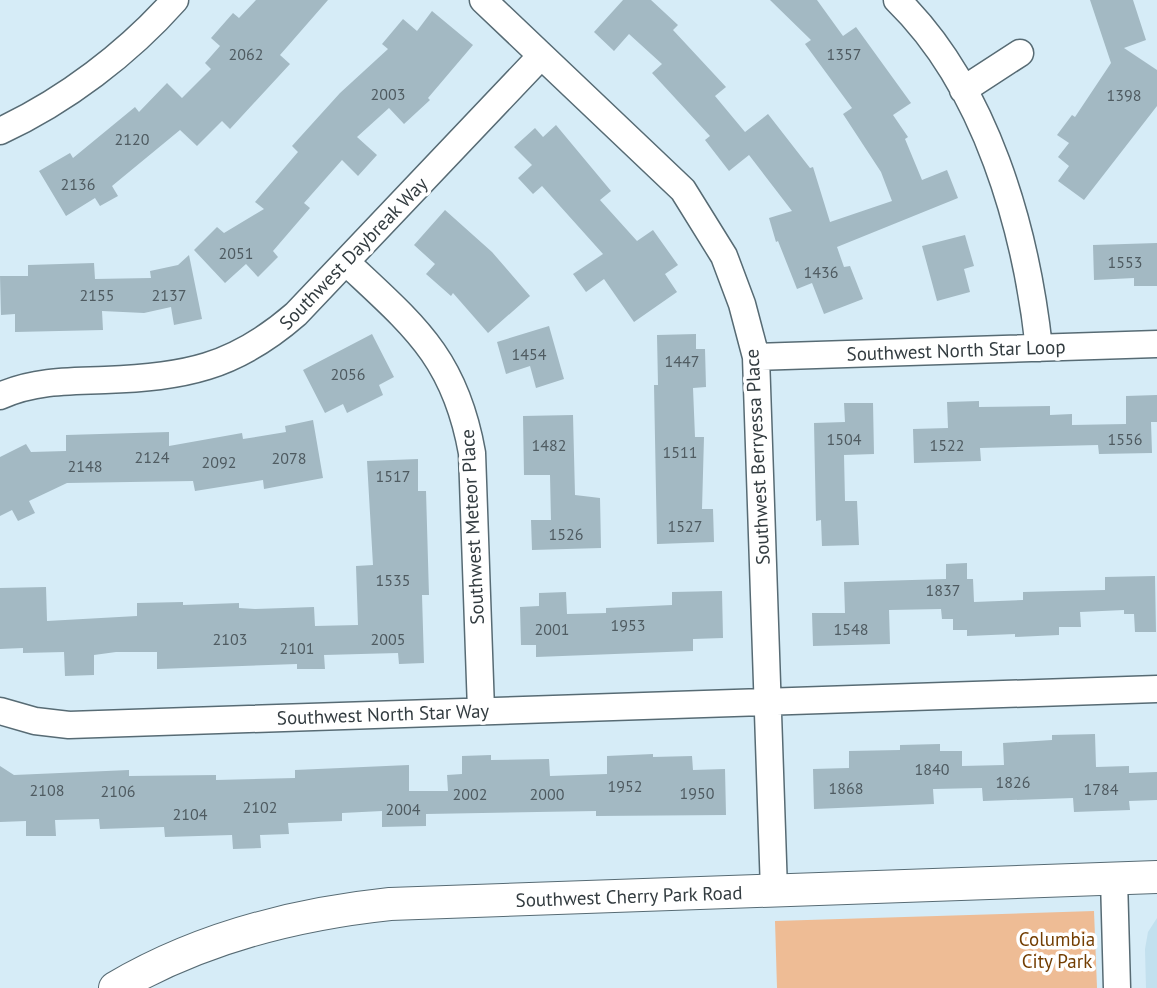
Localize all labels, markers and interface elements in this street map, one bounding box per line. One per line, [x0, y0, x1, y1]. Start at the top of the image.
house number: 2062 [229, 44, 263, 64]
house number: 1357 [827, 44, 861, 64]
house number: 2003 [371, 84, 405, 104]
house number: 1398 [1107, 85, 1141, 105]
house number: 2120 [115, 129, 150, 149]
street label: Southwest Daybreak Way [274, 171, 432, 334]
house number: 2136 [61, 174, 95, 194]
house number: 2051 [219, 243, 253, 263]
house number: 1553 [1108, 252, 1142, 272]
house number: 1436 [804, 262, 838, 282]
house number: 2155 [80, 285, 114, 305]
house number: 2137 [152, 285, 186, 305]
street label: Southwest North Star Loop [846, 334, 1066, 366]
house number: 1454 [512, 344, 547, 364]
street label: Southwest Berryessa Place [739, 348, 775, 566]
house number: 1447 [665, 351, 699, 371]
house number: 2056 [331, 364, 365, 384]
street label: Southwest Meteor Place [455, 429, 489, 625]
house number: 1504 [827, 429, 862, 449]
house number: 1556 [1108, 429, 1142, 449]
house number: 1482 [532, 435, 566, 455]
house number: 1522 [930, 435, 964, 455]
house number: 1511 [663, 442, 697, 462]
house number: 2124 [135, 447, 170, 467]
house number: 2078 [272, 448, 306, 468]
house number: 2092 [202, 452, 236, 472]
house number: 2148 [68, 456, 102, 476]
house number: 1517 [376, 466, 410, 486]
house number: 1527 [668, 516, 702, 536]
house number: 1526 [549, 524, 583, 544]
house number: 1535 [376, 570, 410, 590]
house number: 1837 [926, 580, 960, 600]
house number: 1953 [611, 615, 645, 635]
house number: 2001 [535, 619, 569, 639]
house number: 1548 [834, 619, 868, 639]
house number: 2103 [213, 629, 247, 649]
house number: 2005 [371, 629, 405, 649]
house number: 2101 [280, 638, 314, 658]
street label: Southwest North Star Way [276, 698, 490, 730]
house number: 1840 [915, 759, 950, 779]
house number: 1826 [996, 772, 1030, 792]
house number: 1952 [608, 776, 642, 796]
house number: 1868 [829, 778, 863, 798]
house number: 1784 [1084, 779, 1119, 799]
house number: 2108 [30, 780, 64, 800]
house number: 2106 [101, 781, 135, 801]
house number: 1950 [680, 783, 715, 803]
house number: 2002 [453, 784, 487, 804]
house number: 2000 [530, 784, 565, 804]
house number: 2102 [243, 797, 277, 817]
house number: 2004 [386, 799, 421, 819]
house number: 2104 [173, 804, 208, 824]
street label: Southwest Cherry Park Road [515, 880, 743, 912]
park label: Columbia City Park [1019, 927, 1095, 973]

